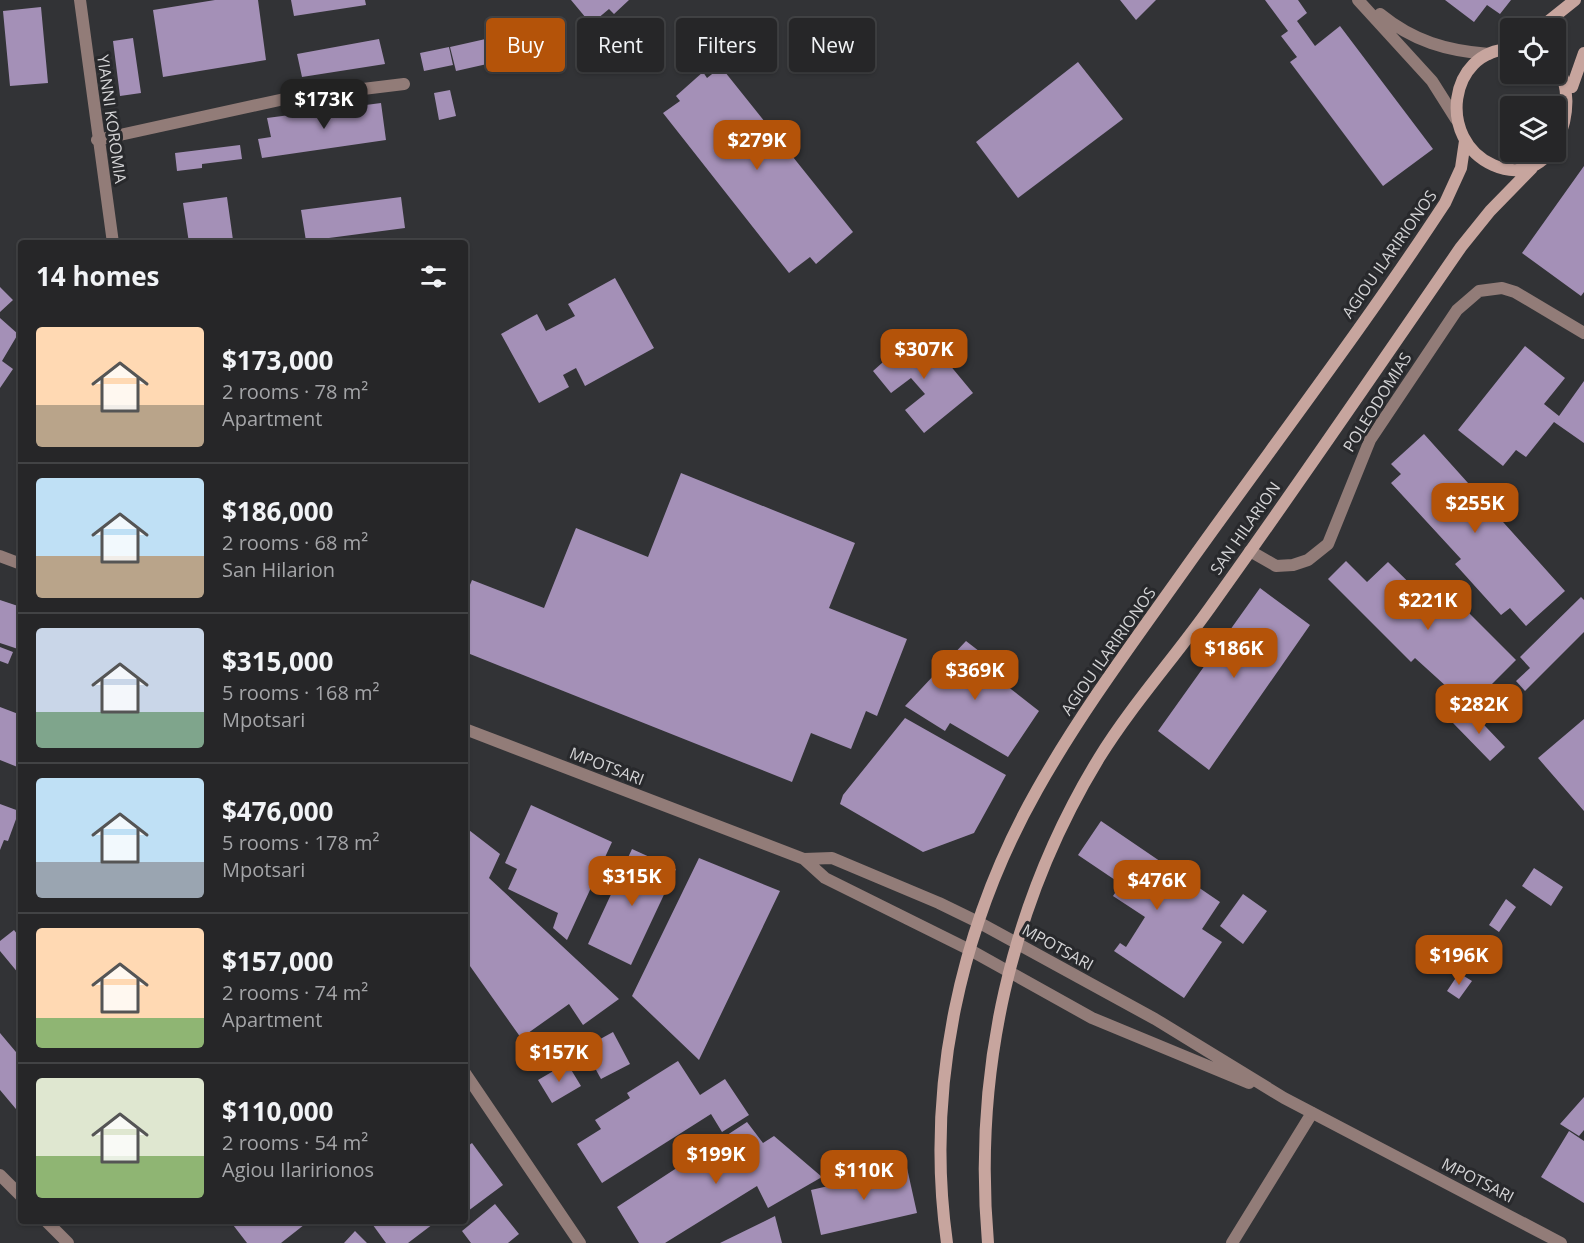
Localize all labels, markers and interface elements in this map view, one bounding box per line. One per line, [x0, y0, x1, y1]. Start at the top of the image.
chip: Buy [486, 18, 565, 72]
chip: Rent [577, 18, 664, 72]
chip: Filters [676, 18, 777, 72]
chip: New [789, 18, 875, 72]
map controls [1500, 18, 1566, 162]
button: locate [1500, 18, 1566, 84]
street label: YIANNI KOROMIA [92, 53, 132, 186]
pin: $173K [282, 79, 366, 130]
text: $173K [294, 85, 354, 112]
button: layers [1500, 96, 1566, 162]
pin: $279K [715, 120, 799, 171]
text: $279K [727, 126, 787, 153]
street label: AGIOU ILARIRIONOS [1336, 185, 1442, 322]
text: 14 homes [36, 258, 160, 294]
icon: filters [417, 260, 450, 293]
pin: $307K [882, 329, 966, 380]
text: $307K [894, 335, 954, 362]
text: $173,000 [222, 342, 333, 378]
street label: POLEODOMIAS [1338, 348, 1417, 456]
icon: home [84, 351, 156, 423]
text: 2 rooms · 78 m² [222, 378, 368, 405]
text: Apartment [222, 405, 322, 432]
street label: SAN HILARION [1205, 477, 1285, 579]
pin: $255K [1433, 483, 1517, 534]
text: $255K [1445, 489, 1505, 516]
text: $186,000 [222, 493, 333, 529]
icon: home [84, 502, 156, 574]
text: 2 rooms · 68 m² [222, 529, 368, 556]
text: San Hilarion [222, 556, 335, 583]
pin: $221K [1386, 580, 1470, 631]
street label: AGIOU ILARIRIONOS [1055, 582, 1161, 719]
text: $221K [1398, 586, 1458, 613]
pin: $186K [1192, 628, 1276, 679]
text: $186K [1204, 634, 1264, 661]
text: $315,000 [222, 643, 333, 679]
pin: $369K [933, 650, 1017, 701]
icon: home [84, 652, 156, 724]
text: $369K [945, 656, 1005, 683]
text: 5 rooms · 168 m² [222, 679, 380, 706]
pin: $282K [1437, 684, 1521, 735]
text: $282K [1449, 690, 1509, 717]
text: Mpotsari [222, 706, 305, 733]
street label: MPOTSARI [566, 742, 648, 790]
text: $476,000 [222, 793, 333, 829]
icon: home [84, 802, 156, 874]
text: 5 rooms · 178 m² [222, 829, 380, 856]
text: Mpotsari [222, 856, 305, 883]
pin: $315K [590, 856, 674, 907]
pin: $476K [1115, 860, 1199, 911]
text: $315K [602, 862, 662, 889]
text: $476K [1127, 866, 1187, 893]
street label: MPOTSARI [1018, 918, 1098, 976]
pin: $196K [1417, 935, 1501, 986]
text: $196K [1429, 941, 1489, 968]
text: $157,000 [222, 943, 333, 979]
icon: home [84, 952, 156, 1024]
text: 2 rooms · 74 m² [222, 979, 368, 1006]
text: Apartment [222, 1006, 322, 1033]
pin: $157K [517, 1032, 601, 1083]
text: $157K [529, 1038, 589, 1065]
text: $110,000 [222, 1093, 333, 1129]
icon: home [84, 1102, 156, 1174]
text: 2 rooms · 54 m² [222, 1129, 368, 1156]
pin: $199K [674, 1134, 758, 1185]
text: $199K [686, 1140, 746, 1167]
pin: $110K [822, 1150, 906, 1201]
street label: MPOTSARI [1438, 1152, 1518, 1208]
text: Agiou Ilaririonos [222, 1156, 374, 1183]
text: $110K [834, 1156, 894, 1183]

